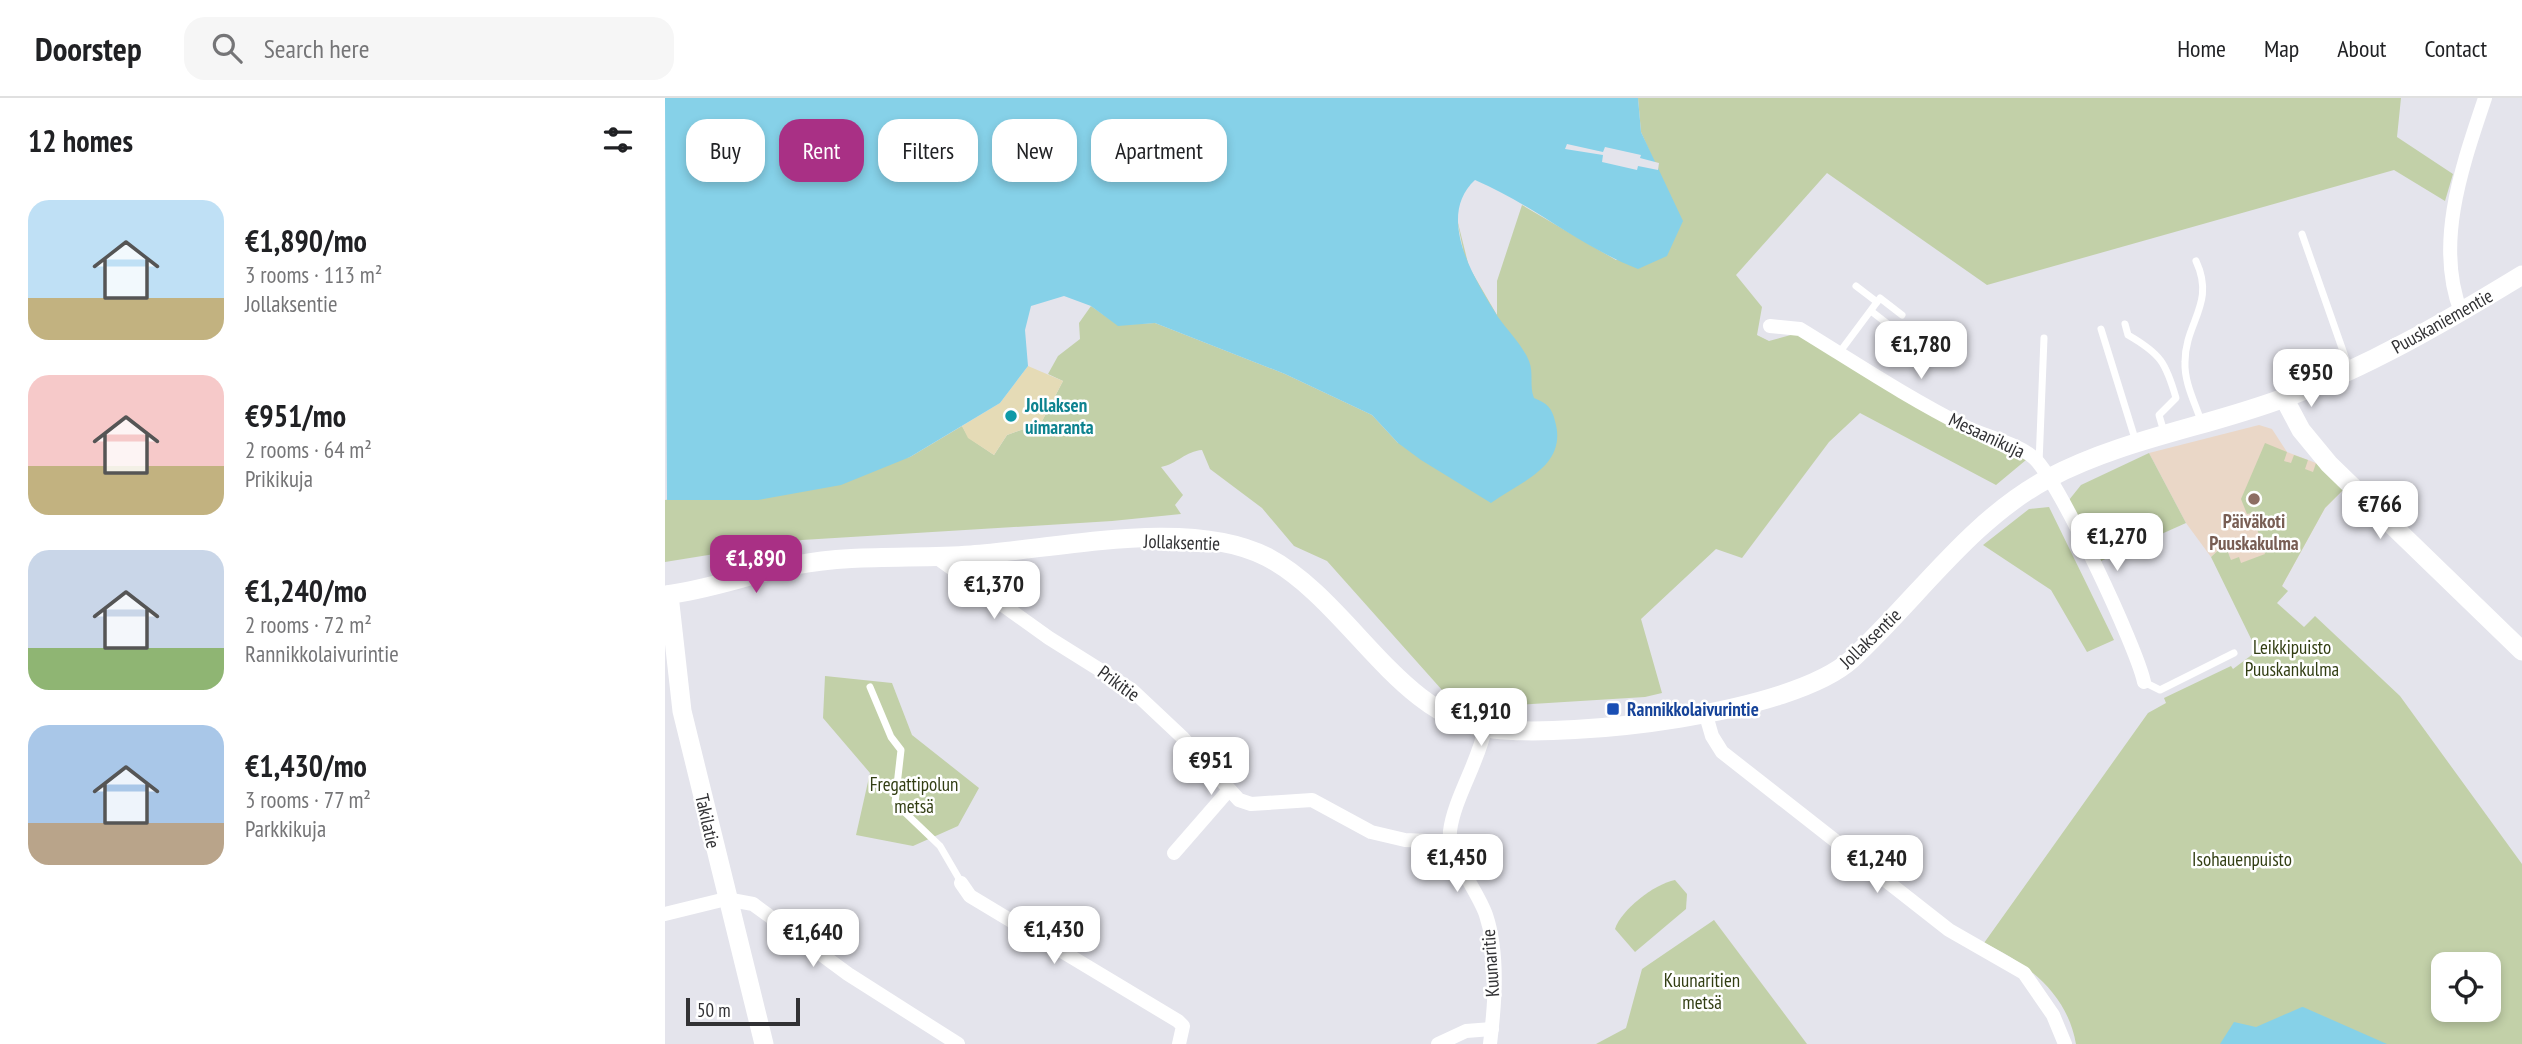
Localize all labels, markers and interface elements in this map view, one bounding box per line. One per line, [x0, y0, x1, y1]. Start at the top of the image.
search box [184, 17, 674, 80]
text: Doorstep [35, 27, 142, 70]
icon: search [208, 29, 246, 67]
text: Search here [264, 32, 369, 65]
text: Home [2177, 33, 2226, 64]
text: Map [2264, 33, 2299, 64]
text: About [2337, 33, 2386, 64]
text: Contact [2424, 33, 2487, 64]
chip: Buy [686, 119, 765, 182]
chip: Rent [779, 119, 864, 182]
chip: Filters [878, 119, 978, 182]
chip: New [992, 119, 1077, 182]
chip: Apartment [1091, 119, 1227, 182]
text: 12 homes [28, 121, 133, 160]
icon: filters [599, 121, 637, 159]
text: €1,890/mo [245, 221, 367, 260]
icon: home [84, 228, 168, 312]
text: 3 rooms · 113 m² [245, 260, 382, 289]
street label: Puuskaniementie [2387, 283, 2497, 359]
text: Jollaksentie [245, 289, 338, 318]
pin: €1,780 [1864, 322, 1978, 381]
text: €1,780 [1891, 329, 1951, 358]
pin: €950 [2270, 350, 2352, 409]
text: €950 [2289, 357, 2333, 386]
place label: Jollaksen uimaranta [1024, 393, 1094, 439]
text: €951/mo [245, 396, 346, 435]
icon: home [84, 403, 168, 487]
street label: Mesaanikuja [1945, 407, 2029, 463]
marker: Jollaksen uimaranta [1003, 408, 1019, 424]
text: 2 rooms · 64 m² [245, 435, 372, 464]
text: Prikikuja [245, 464, 313, 493]
pin: €766 [2339, 482, 2421, 541]
text: €766 [2358, 489, 2402, 518]
marker: Päiväkoti Puuskakulma [2246, 491, 2262, 507]
place label: Päiväkoti Puuskakulma [2209, 509, 2299, 555]
pin: €1,270 [2060, 514, 2174, 573]
text: €1,270 [2087, 521, 2147, 550]
street label: Jollaksentie [1142, 529, 1221, 555]
pin: €1,890 [699, 536, 813, 595]
text: €1,890 [726, 543, 786, 572]
pin: €1,370 [937, 561, 1051, 621]
text: €1,370 [964, 569, 1024, 598]
text: €1,240/mo [245, 571, 367, 610]
icon: home [84, 578, 168, 662]
street label: Jollaksentie [1833, 603, 1906, 674]
text: 2 rooms · 72 m² [245, 610, 372, 639]
park label: Leikkipuisto Puuskankulma [2245, 635, 2339, 681]
text: Rannikkolaivurintie [245, 639, 399, 668]
street label: Prikitie [1093, 660, 1145, 706]
pin: €1,910 [1424, 688, 1538, 748]
text: €1,910 [1451, 696, 1511, 725]
place label: Rannikkolaivurintie [1627, 697, 1759, 721]
marker: Rannikkolaivurintie [1605, 701, 1621, 717]
pin: €951 [1170, 738, 1252, 797]
text: €951 [1189, 745, 1233, 774]
text: €1,430/mo [245, 746, 367, 785]
icon: home [84, 753, 168, 837]
park label: Fregattipolun metsä [870, 772, 958, 818]
text: 3 rooms · 77 m² [245, 785, 371, 814]
street label: Takilatie [690, 791, 726, 851]
text: Parkkikuja [245, 814, 326, 843]
pin: €1,450 [1400, 834, 1514, 894]
pin: €1,240 [1820, 836, 1934, 895]
text: €1,450 [1427, 842, 1487, 871]
text: €1,240 [1847, 843, 1907, 872]
park label: Isohauenpuisto [2192, 847, 2292, 871]
pin: €1,430 [997, 906, 1111, 966]
pin: €1,640 [756, 910, 870, 969]
text: €1,430 [1024, 914, 1084, 943]
text: €1,640 [783, 917, 843, 946]
street label: Kuunaritie [1476, 928, 1504, 998]
map controls [2431, 952, 2501, 1022]
button: locate [2431, 952, 2501, 1022]
park label: Kuunaritien metsä [1664, 968, 1740, 1014]
scale bar [686, 995, 800, 1027]
text: 50 m [697, 998, 731, 1022]

